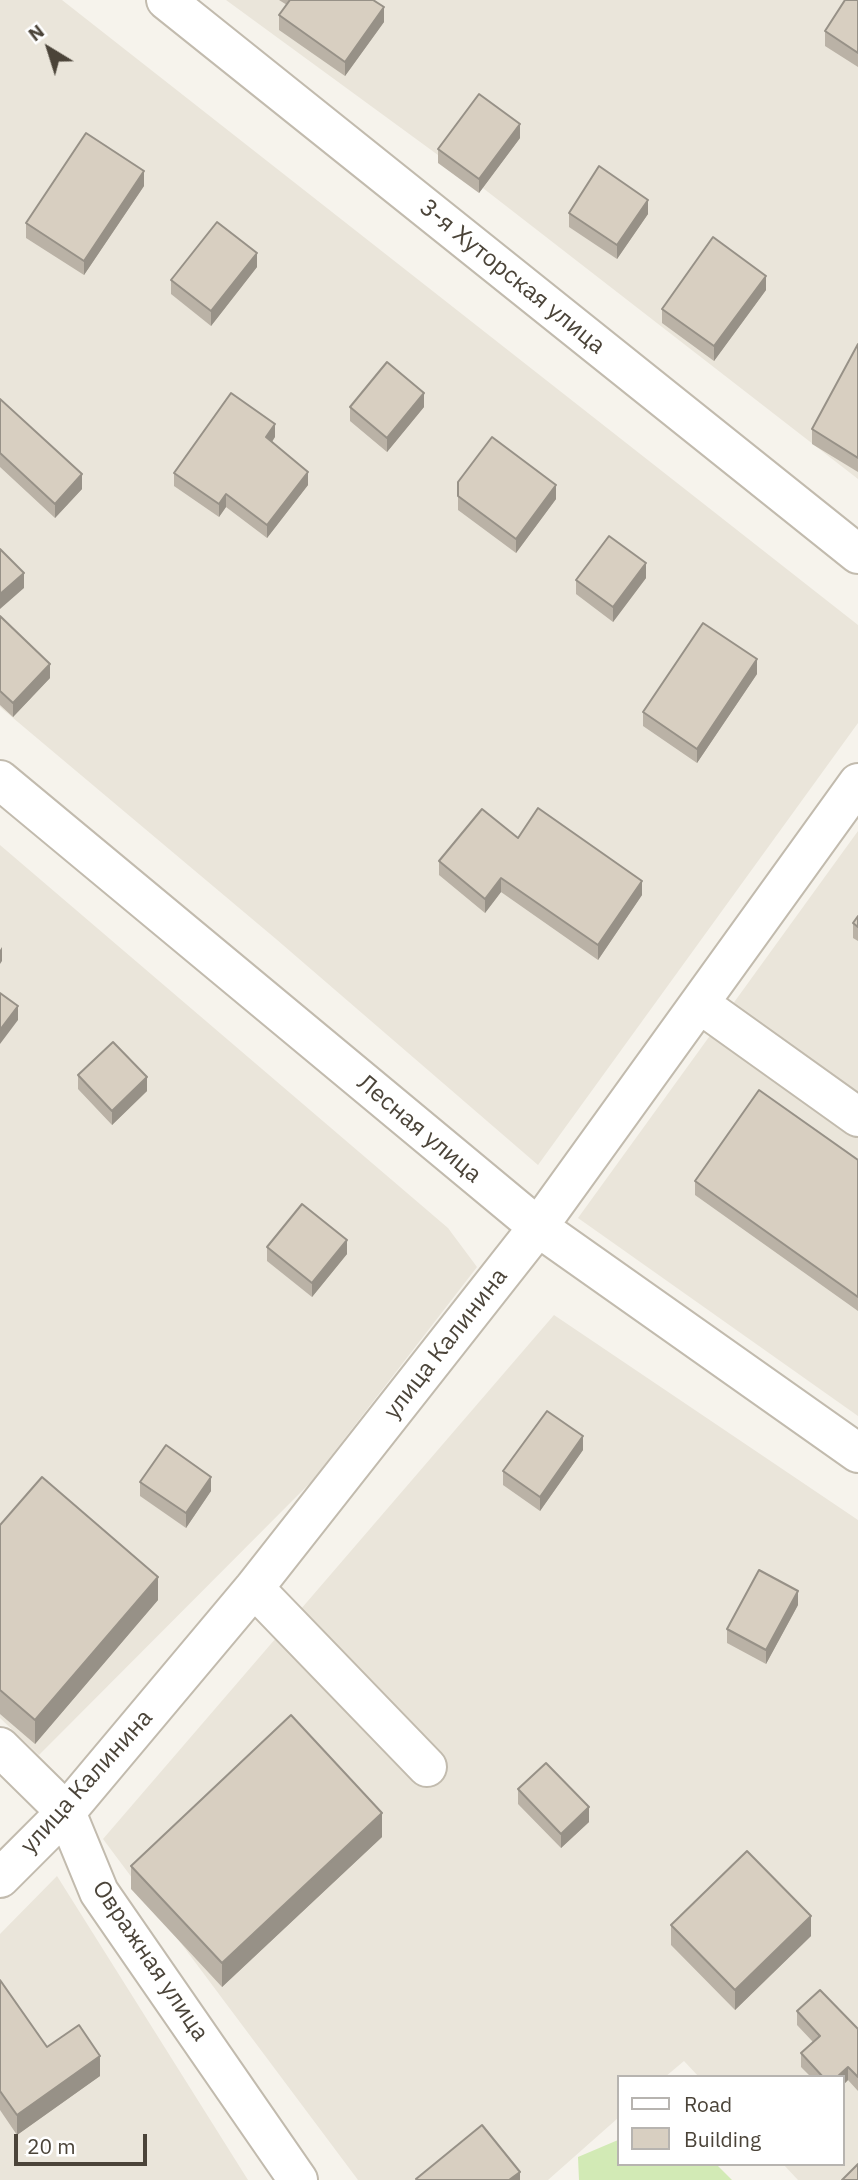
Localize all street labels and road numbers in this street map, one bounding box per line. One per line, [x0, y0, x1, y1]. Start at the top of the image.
street label: 3-я Хуторская улица [413, 193, 611, 361]
street label: Лесная улица [351, 1069, 487, 1189]
street label: улица Калинина [378, 1263, 514, 1425]
street label: улица Калинина [15, 1704, 159, 1860]
street label: Овражная улица [86, 1875, 214, 2047]

